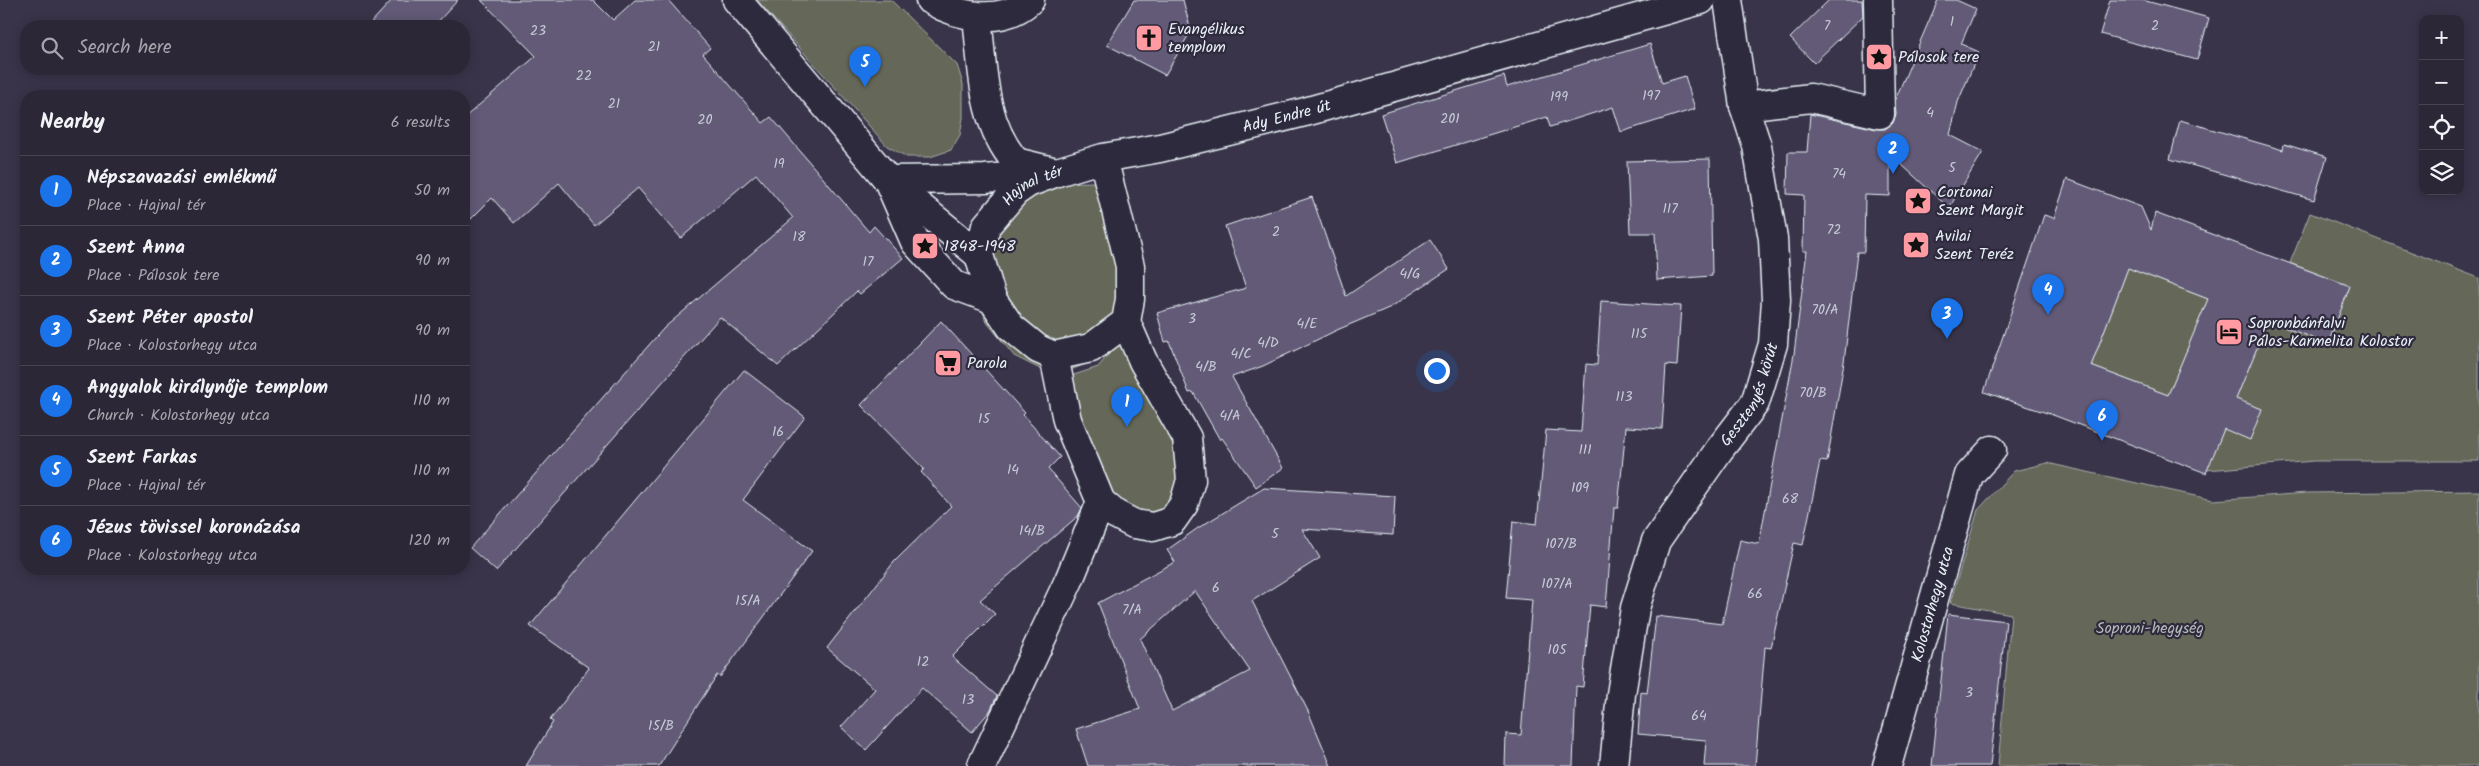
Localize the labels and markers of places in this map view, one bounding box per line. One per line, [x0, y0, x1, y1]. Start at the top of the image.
place label: Evangélikus templom [1168, 17, 1245, 60]
church icon: Evangélikus templom [1134, 23, 1164, 53]
place icon: Pálosok tere [1864, 42, 1894, 72]
place label: Pálosok tere [1898, 45, 1979, 70]
pin: 5 [849, 46, 881, 87]
pin: 2 [1877, 133, 1909, 174]
place label: Cortonai Szent Margit [1937, 180, 2025, 223]
place icon: Cortonai Szent Margit [1903, 186, 1933, 216]
place label: Avilai Szent Teréz [1935, 224, 2014, 267]
place icon: Avilai Szent Teréz [1901, 230, 1931, 260]
place icon: 1848-1948 [910, 231, 940, 261]
place label: 1848-1948 [944, 234, 1016, 259]
pin: 4 [2032, 274, 2064, 315]
pin: 3 [1931, 298, 1963, 339]
place label: Sopronbánfalvi Pálos-Karmelita Kolostor [2248, 311, 2415, 354]
hotel icon: Sopronbánfalvi Pálos-Karmelita Kolostor [2214, 317, 2244, 347]
supermarket icon: Parola [933, 348, 963, 378]
place label: Parola [967, 351, 1007, 376]
pin: 1 [1111, 386, 1143, 427]
pin: 6 [2086, 400, 2118, 441]

